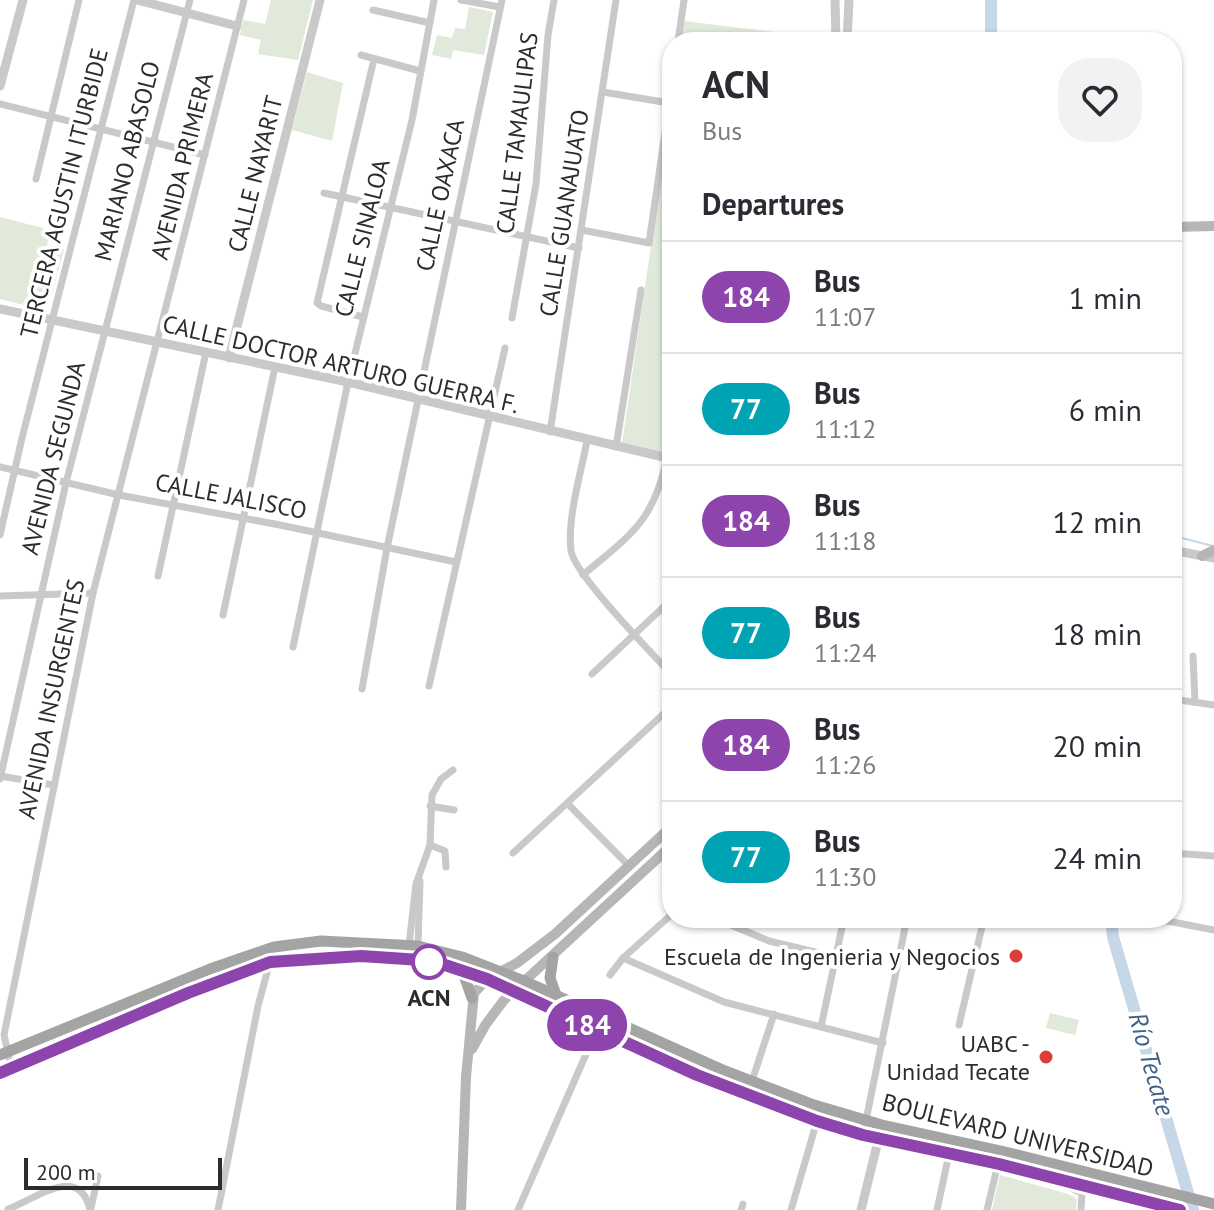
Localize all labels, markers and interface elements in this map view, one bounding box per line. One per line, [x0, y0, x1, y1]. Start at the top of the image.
street label: CALLE TAMAULIPAS [489, 30, 545, 236]
street label: TERCERA AGUSTIN ITURBIDE [13, 45, 115, 341]
street label: MARIANO ABASOLO [87, 58, 167, 264]
button: heart [1058, 58, 1142, 142]
text: ACN [702, 59, 770, 108]
street label: AVENIDA PRIMERA [144, 69, 220, 263]
street label: CALLE NAYARIT [221, 93, 289, 255]
street label: CALLE GUANAJUATO [532, 107, 596, 319]
text: Bus [702, 114, 742, 147]
street label: CALLE OAXACA [409, 116, 471, 274]
street label: CALLE SINALOA [327, 156, 397, 320]
text: Departures [702, 184, 844, 223]
text: Bus [814, 261, 861, 300]
text: 184 [722, 278, 770, 315]
text: 1 min [1069, 278, 1142, 317]
text: 11:07 [814, 300, 876, 333]
street label: CALLE DOCTOR ARTURO GUERRA F. [160, 308, 522, 420]
street label: AVENIDA SEGUNDA [14, 358, 92, 558]
text: Bus [814, 373, 861, 412]
text: 77 [730, 390, 762, 427]
text: 6 min [1069, 390, 1142, 429]
text: 11:12 [814, 412, 876, 445]
street label: CALLE JALISCO [153, 466, 309, 526]
text: Bus [814, 485, 861, 524]
text: 184 [722, 502, 770, 539]
text: 12 min [1052, 502, 1142, 541]
text: 11:18 [814, 524, 876, 557]
street label: AVENIDA INSURGENTES [10, 576, 92, 822]
text: Bus [814, 597, 861, 636]
text: 77 [730, 614, 762, 651]
text: 18 min [1052, 614, 1142, 653]
text: 11:24 [814, 636, 876, 669]
text: Bus [814, 709, 861, 748]
text: 184 [722, 726, 770, 763]
text: 20 min [1052, 726, 1142, 765]
text: 11:26 [814, 748, 876, 781]
text: Bus [814, 821, 861, 860]
text: 77 [730, 838, 762, 875]
text: 24 min [1052, 838, 1142, 877]
text: 11:30 [814, 860, 876, 893]
place label: Escuela de Ingenieria y Negocios [664, 941, 1000, 972]
marker: ACN [412, 945, 446, 979]
marker: Escuela de Ingenieria y Negocios [1007, 947, 1025, 965]
place label: ACN [408, 982, 450, 1013]
line badge: 184 [541, 999, 633, 1051]
text: 184 [563, 1006, 611, 1043]
water label: Río Tecate [1122, 1008, 1182, 1120]
place label: UABC - Unidad Tecate [886, 1028, 1030, 1087]
marker: UABC - Unidad Tecate [1037, 1048, 1055, 1066]
street label: BOULEVARD UNIVERSIDAD [879, 1086, 1157, 1184]
scale bar [24, 1154, 222, 1190]
text: 200 m [36, 1158, 96, 1186]

